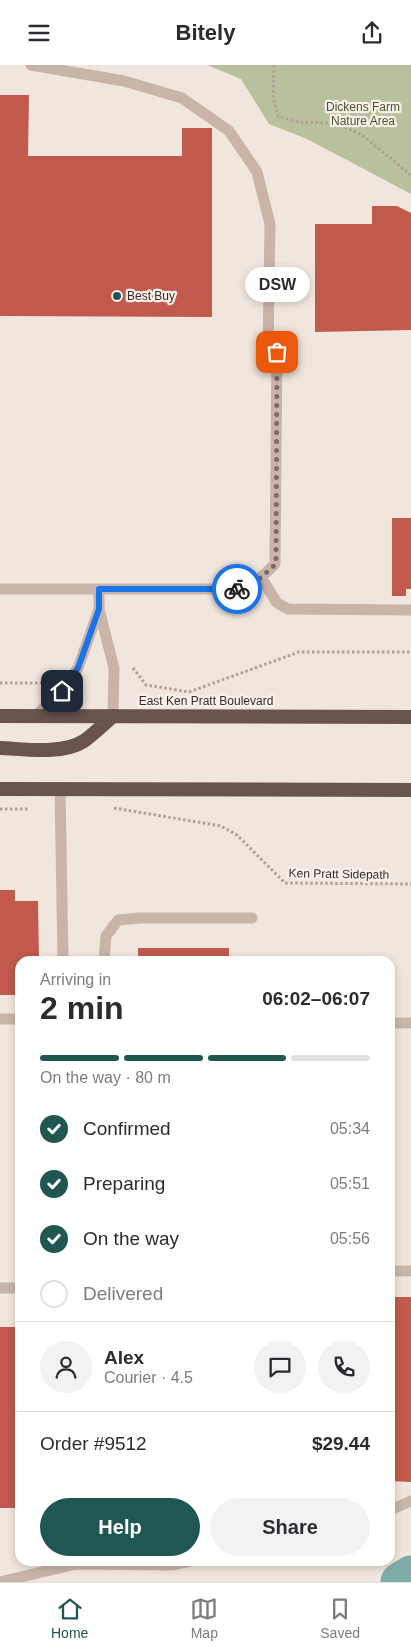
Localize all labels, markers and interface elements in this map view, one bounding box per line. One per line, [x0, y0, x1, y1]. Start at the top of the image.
icon: menu [25, 19, 53, 47]
icon: share [358, 19, 386, 47]
text: Bitely [176, 20, 235, 45]
park label: Dickens Farm Nature Area [326, 100, 400, 128]
callout: DSW [244, 267, 310, 302]
text: DSW [259, 276, 296, 293]
place label: Best Buy [127, 289, 175, 303]
marker: Best Buy [111, 290, 123, 302]
pin [256, 331, 298, 373]
icon: bag [263, 338, 291, 366]
courier [212, 564, 262, 614]
icon: bike [223, 575, 251, 603]
pin [41, 670, 83, 712]
icon: home [48, 677, 76, 705]
street label: East Ken Pratt Boulevard [139, 694, 273, 708]
street label: Ken Pratt Sidepath [289, 866, 389, 882]
text: Arriving in [40, 971, 111, 988]
text: 06:02–06:07 [262, 988, 370, 1009]
text: 2 min [40, 990, 124, 1026]
text: On the way · 80 m [40, 1069, 171, 1086]
icon: check [40, 1115, 68, 1143]
text: Confirmed [83, 1118, 171, 1139]
text: 05:34 [330, 1120, 370, 1137]
icon: check [40, 1170, 68, 1198]
text: Preparing [83, 1173, 165, 1194]
text: 05:51 [330, 1175, 370, 1192]
icon: check [40, 1225, 68, 1253]
text: On the way [83, 1228, 179, 1249]
text: 05:56 [330, 1230, 370, 1247]
text: Delivered [83, 1283, 163, 1304]
button: person [40, 1341, 92, 1393]
button: chat [254, 1341, 306, 1393]
button: phone [318, 1341, 370, 1393]
text: Alex [104, 1347, 144, 1368]
text: Courier · 4.5 [104, 1369, 193, 1386]
text: Order #9512 [40, 1433, 147, 1454]
text: $29.44 [312, 1433, 370, 1454]
button: Help [40, 1498, 200, 1556]
button: Share [210, 1498, 370, 1556]
tab: Home [51, 1595, 88, 1641]
tab: Map [190, 1595, 218, 1641]
tab: Saved [320, 1595, 360, 1641]

